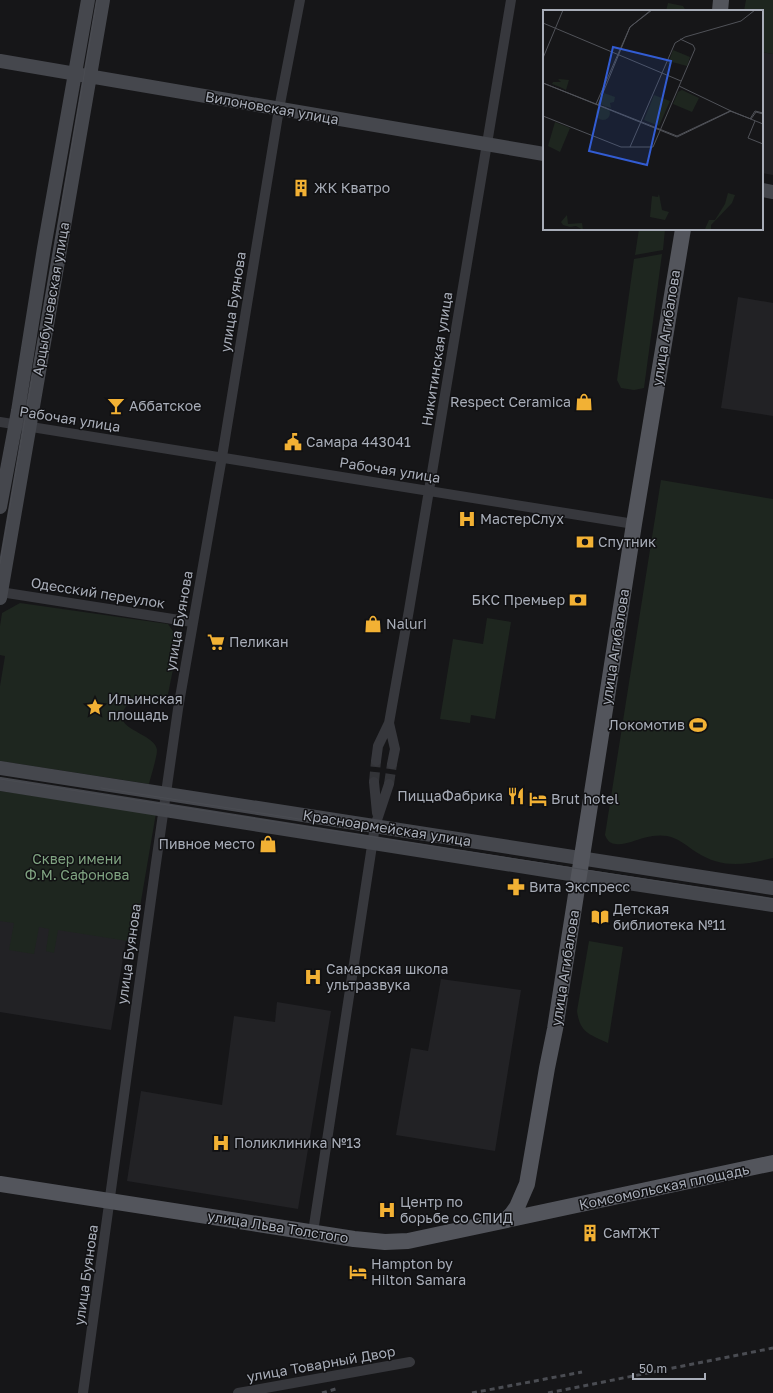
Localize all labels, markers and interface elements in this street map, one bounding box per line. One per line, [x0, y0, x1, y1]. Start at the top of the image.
inset map [543, 10, 763, 230]
street label: Вилоновская улица [204, 87, 340, 128]
building icon: ЖК Кватро [291, 178, 311, 198]
place label: ЖК Кватро [314, 179, 390, 196]
street label: Арцыбушевская улица [29, 221, 72, 377]
street label: улица Буянова [216, 250, 249, 353]
street label: улица Агибалова [648, 269, 683, 387]
street label: Никитинская улица [417, 291, 456, 427]
shop icon: Respect Ceramica [574, 392, 594, 412]
place label: Respect Ceramica [450, 393, 571, 410]
bar icon: Аббатское [106, 396, 126, 416]
place label: Аббатское [129, 397, 201, 414]
street label: Рабочая улица [18, 402, 122, 435]
public building icon: Самара 443041 [283, 432, 303, 452]
place label: Самара 443041 [306, 433, 411, 450]
street label: Рабочая улица [338, 453, 442, 486]
hospital icon: МастерСлух [457, 509, 477, 529]
place label: МастерСлух [480, 510, 564, 527]
bank icon: Спутник [575, 532, 595, 552]
place label: Спутник [598, 533, 656, 550]
street label: улица Буянова [161, 569, 196, 672]
street label: Одесский переулок [30, 574, 166, 612]
street label: улица Агибалова [597, 588, 632, 706]
bank icon: БКС Премьер [568, 590, 588, 610]
place label: БКС Премьер [472, 591, 565, 608]
shop icon: Naluri [363, 614, 383, 634]
place label: Naluri [386, 615, 427, 632]
supermarket icon: Пеликан [206, 632, 226, 652]
place label: Пеликан [229, 633, 289, 650]
place label: Ильинская площадь [108, 690, 183, 723]
place icon: Ильинская площадь [85, 697, 105, 717]
sports icon: Локомотив [688, 715, 708, 735]
place label: Локомотив [609, 716, 685, 733]
restaurant icon: ПиццаФабрика [506, 786, 526, 806]
place label: ПиццаФабрика [397, 787, 503, 804]
hotel icon: Brut hotel [528, 789, 548, 809]
place label: Brut hotel [551, 790, 619, 807]
street label: Красноармейская улица [302, 806, 472, 849]
shop icon: Пивное место [258, 834, 278, 854]
place label: Пивное место [159, 835, 255, 852]
park label: Cквер имени Ф.М. Сафонова [25, 850, 129, 883]
pharmacy icon: Вита Экспресс [506, 877, 526, 897]
place label: Вита Экспресс [529, 878, 631, 895]
place label: Детская библиотека №11 [613, 900, 726, 933]
street label: улица Буянова [113, 902, 144, 1005]
library icon: Детская библиотека №11 [590, 907, 610, 927]
street label: улица Агибалова [547, 909, 582, 1027]
place label: Самарская школа ультразвука [326, 960, 448, 993]
hospital icon: Самарская школа ультразвука [303, 967, 323, 987]
hospital icon: Поликлиника №13 [211, 1133, 231, 1153]
place label: Поликлиника №13 [234, 1134, 361, 1151]
street label: Комсомольская площадь [577, 1160, 751, 1213]
place label: Центр по борьбе со СПИД [400, 1193, 513, 1226]
hospital icon: Центр по борьбе со СПИД [377, 1200, 397, 1220]
street label: улица Льва Толстого [206, 1207, 350, 1246]
street label: улица Буянова [70, 1223, 101, 1326]
building icon: СамТЖТ [580, 1223, 600, 1243]
place label: СамТЖТ [603, 1224, 660, 1241]
place label: Hampton by Hilton Samara [371, 1255, 466, 1288]
hotel icon: Hampton by Hilton Samara [348, 1262, 368, 1282]
street label: улица Товарный Двор [245, 1342, 397, 1385]
scale bar [633, 1355, 705, 1381]
text: 50 m [639, 1361, 667, 1376]

